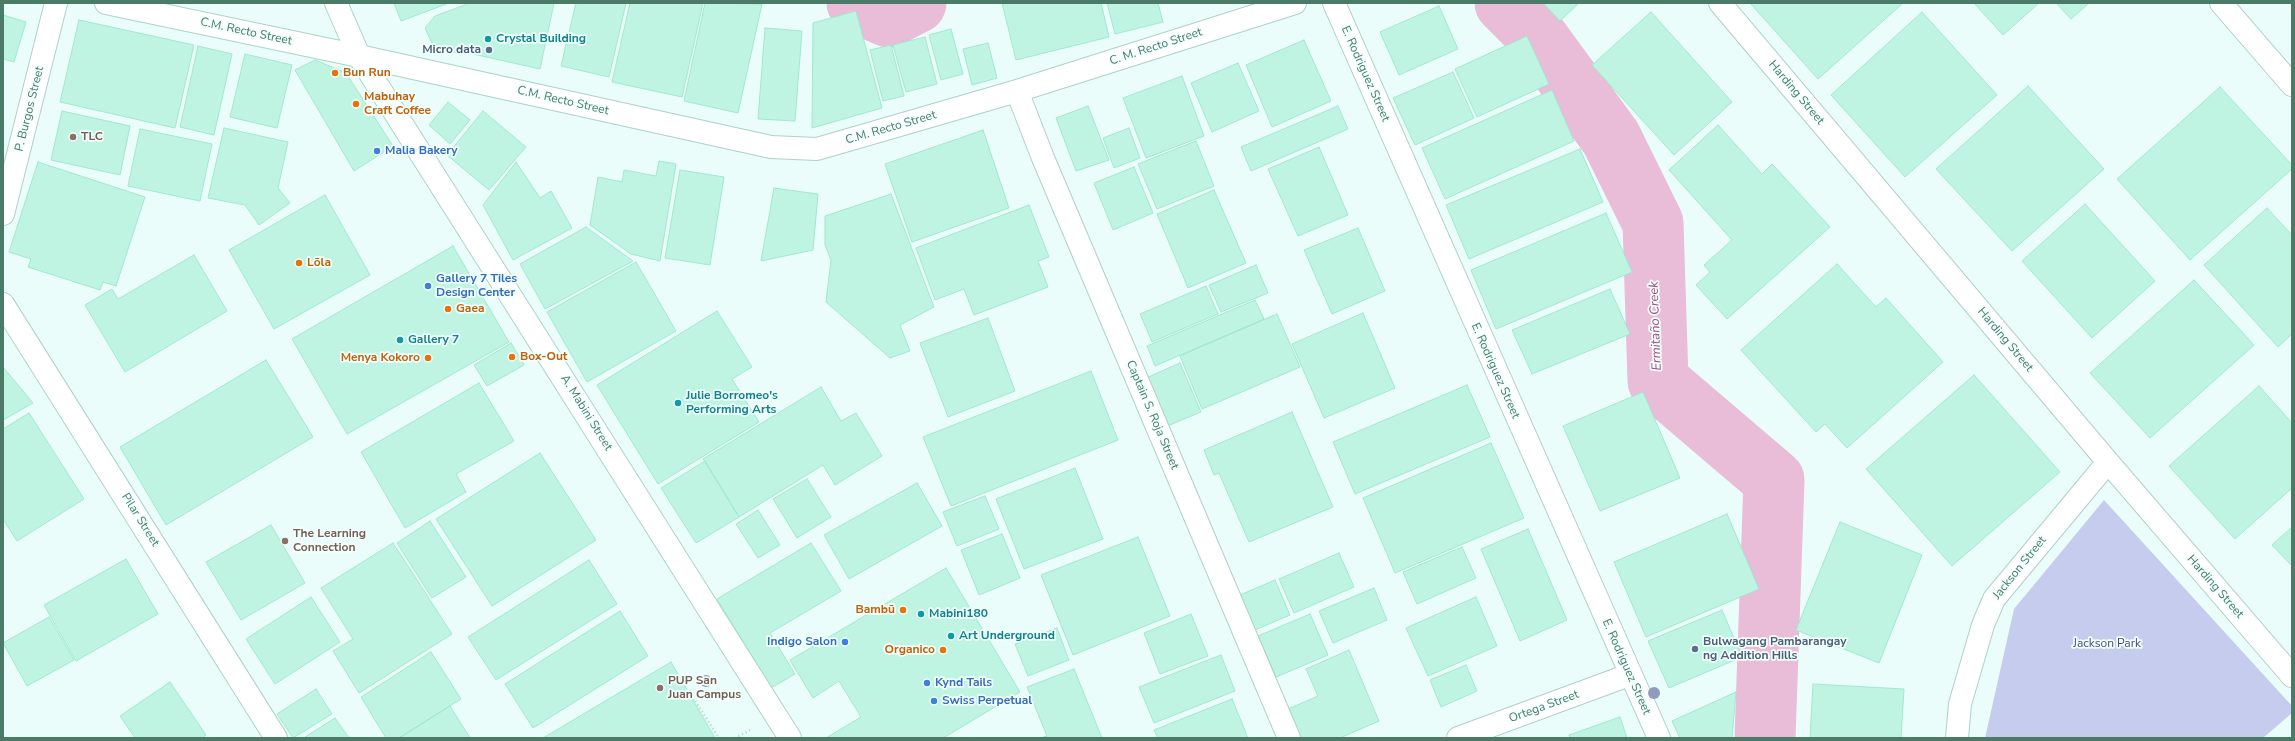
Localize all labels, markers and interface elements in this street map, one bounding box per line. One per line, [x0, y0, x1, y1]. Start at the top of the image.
street label: C.M. Recto Street [199, 15, 293, 49]
street label: E. Rodriguez Street [1337, 24, 1393, 124]
street label: C. M. Recto Street [1108, 25, 1204, 69]
place label: Crystal Building [496, 32, 586, 46]
marker: Crystal Building [483, 34, 493, 44]
place label: Micro data [422, 43, 481, 57]
marker: Micro data [484, 45, 494, 55]
street label: Harding Street [1765, 58, 1827, 128]
street label: P. Burgos Street [12, 65, 48, 153]
place label: Bun Run [343, 66, 391, 80]
marker: Bun Run [330, 68, 340, 78]
street label: C.M. Recto Street [516, 83, 610, 119]
place label: Mabuhay Craft Coffee [364, 90, 431, 118]
marker: Mabuhay Craft Coffee [351, 99, 361, 109]
street label: C.M. Recto Street [844, 108, 938, 148]
place label: TLC [81, 130, 103, 144]
marker: TLC [68, 132, 78, 142]
place label: Malia Bakery [385, 144, 458, 158]
marker: Malia Bakery [372, 146, 382, 156]
place label: Lōla [307, 256, 331, 270]
marker: Lōla [294, 258, 304, 268]
place label: Gallery 7 Tiles Design Center [436, 272, 517, 300]
marker: Gallery 7 Tiles Design Center [423, 281, 433, 291]
water label: Ermitaño Creek [1647, 281, 1665, 371]
place label: Gaea [456, 302, 484, 316]
marker: Gaea [443, 304, 453, 314]
street label: Harding Street [1974, 305, 2036, 375]
street label: E. Rodriguez Street [1467, 321, 1523, 421]
place label: Gallery 7 [408, 333, 459, 347]
marker: Gallery 7 [395, 335, 405, 345]
place label: Box-Out [520, 350, 567, 364]
place label: Menya Kokoro [341, 351, 420, 365]
marker: Box-Out [507, 352, 517, 362]
marker: Menya Kokoro [423, 353, 433, 363]
street label: Captain S. Roja Street [1122, 358, 1182, 472]
street label: A. Mabini Street [557, 372, 615, 454]
place label: Julie Borromeo's Performing Arts [686, 389, 778, 417]
marker: Julie Borromeo's Performing Arts [673, 398, 683, 408]
street label: Pilar Street [118, 491, 162, 549]
place label: The Learning Connection [293, 527, 366, 555]
street label: Jackson Street [1990, 534, 2050, 602]
marker: The Learning Connection [280, 536, 290, 546]
street label: Harding Street [2184, 552, 2246, 622]
place label: Bambū [856, 603, 895, 617]
marker: Bambū [898, 605, 908, 615]
place label: Mabini180 [929, 607, 988, 621]
marker: Mabini180 [916, 609, 926, 619]
street label: E. Rodriguez Street [1598, 617, 1654, 717]
place label: Art Underground [959, 629, 1055, 643]
marker: Art Underground [946, 631, 956, 641]
place label: Indigo Salon [767, 635, 837, 649]
place label: Bulwagang Pambarangay ng Addition Hills [1703, 635, 1847, 663]
marker: Indigo Salon [840, 637, 850, 647]
park label: Jackson Park [2073, 637, 2141, 651]
place label: Organico [885, 643, 935, 657]
marker: Bulwagang Pambarangay ng Addition Hills [1690, 644, 1700, 654]
marker: Organico [938, 645, 948, 655]
place label: PUP San Juan Campus [668, 674, 741, 702]
place label: Kynd Tails [935, 676, 992, 690]
marker: Kynd Tails [922, 678, 932, 688]
marker: PUP San Juan Campus [655, 683, 665, 693]
street label: Ortega Street [1507, 688, 1581, 726]
place label: Swiss Perpetual [942, 694, 1032, 708]
marker: Swiss Perpetual [929, 696, 939, 706]

